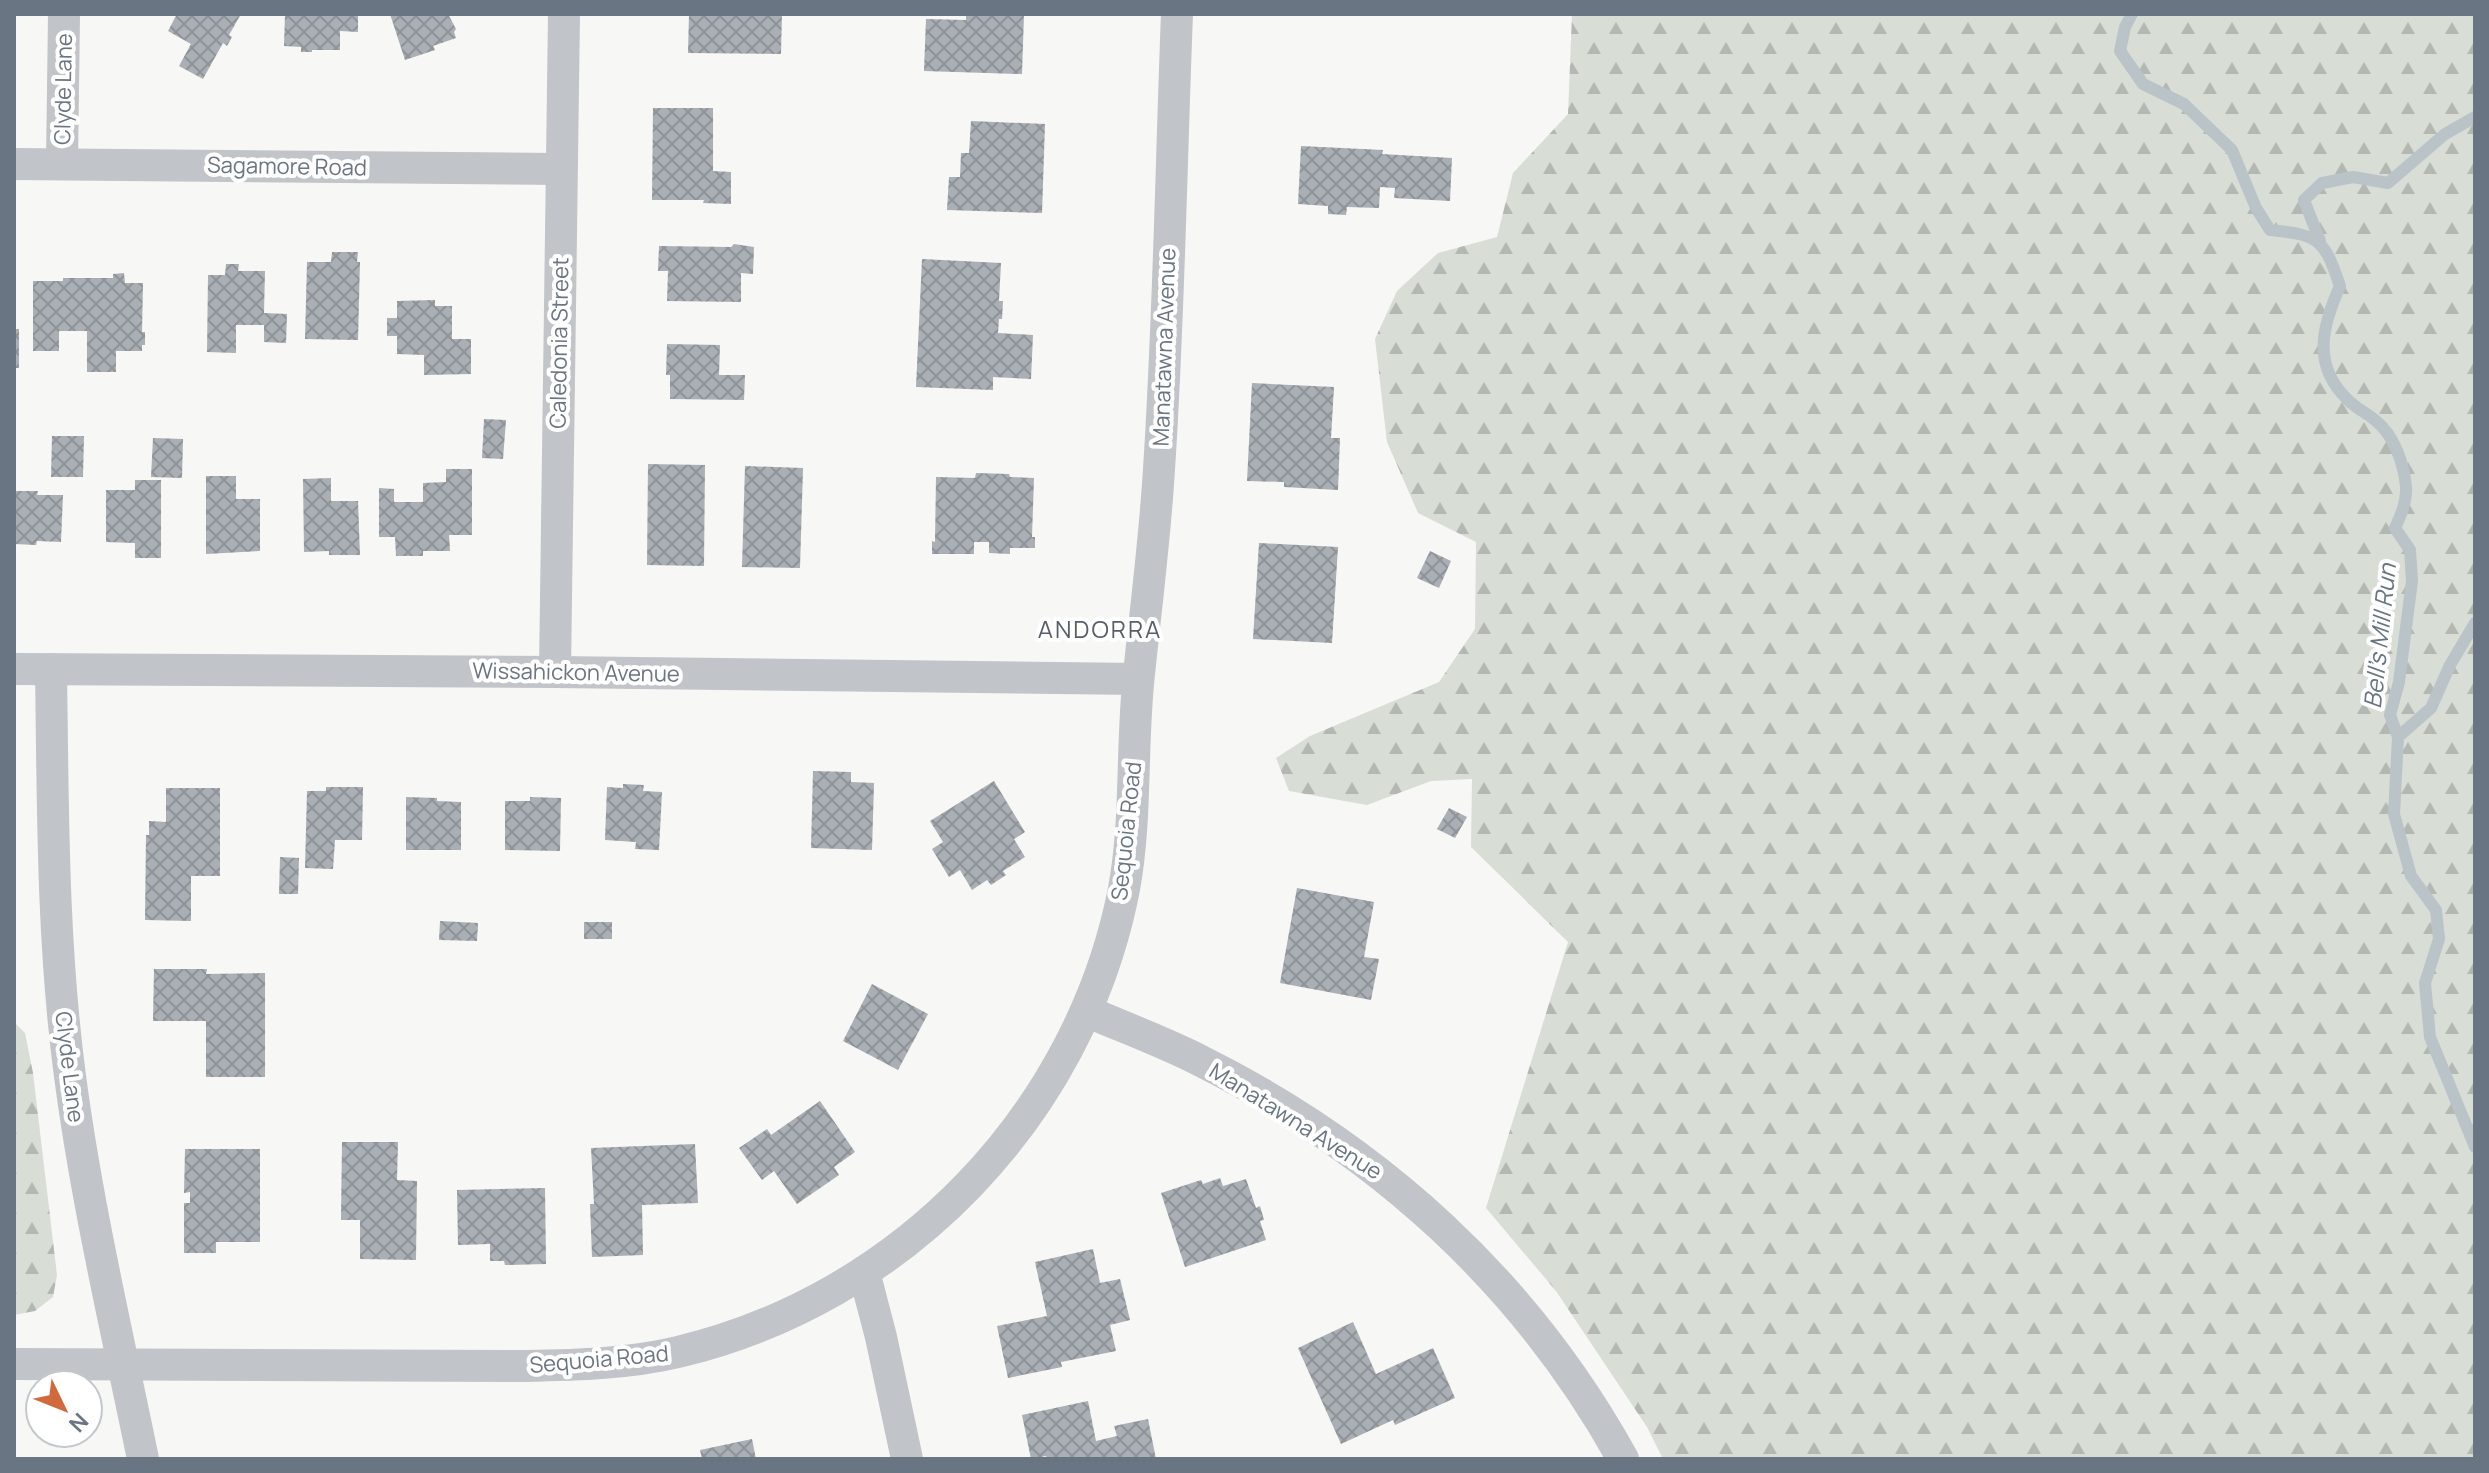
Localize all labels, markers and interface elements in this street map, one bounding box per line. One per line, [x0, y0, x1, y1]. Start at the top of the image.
street label: Clyde Lane [47, 33, 79, 145]
street label: Sagamore Road [207, 150, 367, 182]
street label: Manatawna Avenue [1146, 247, 1182, 447]
street label: Caledonia Street [543, 257, 575, 429]
water label: Bell's Mill Run [2355, 561, 2403, 710]
district label: ANDORRA [1038, 612, 1162, 645]
street label: Wissahickon Avenue [472, 655, 680, 689]
street label: Sequoia Road [1104, 760, 1148, 902]
street label: Clyde Lane [48, 1010, 92, 1124]
street label: Manatawna Avenue [1204, 1056, 1388, 1186]
street label: Sequoia Road [528, 1338, 670, 1380]
north arrow [24, 1369, 104, 1449]
text: N [62, 1407, 95, 1439]

